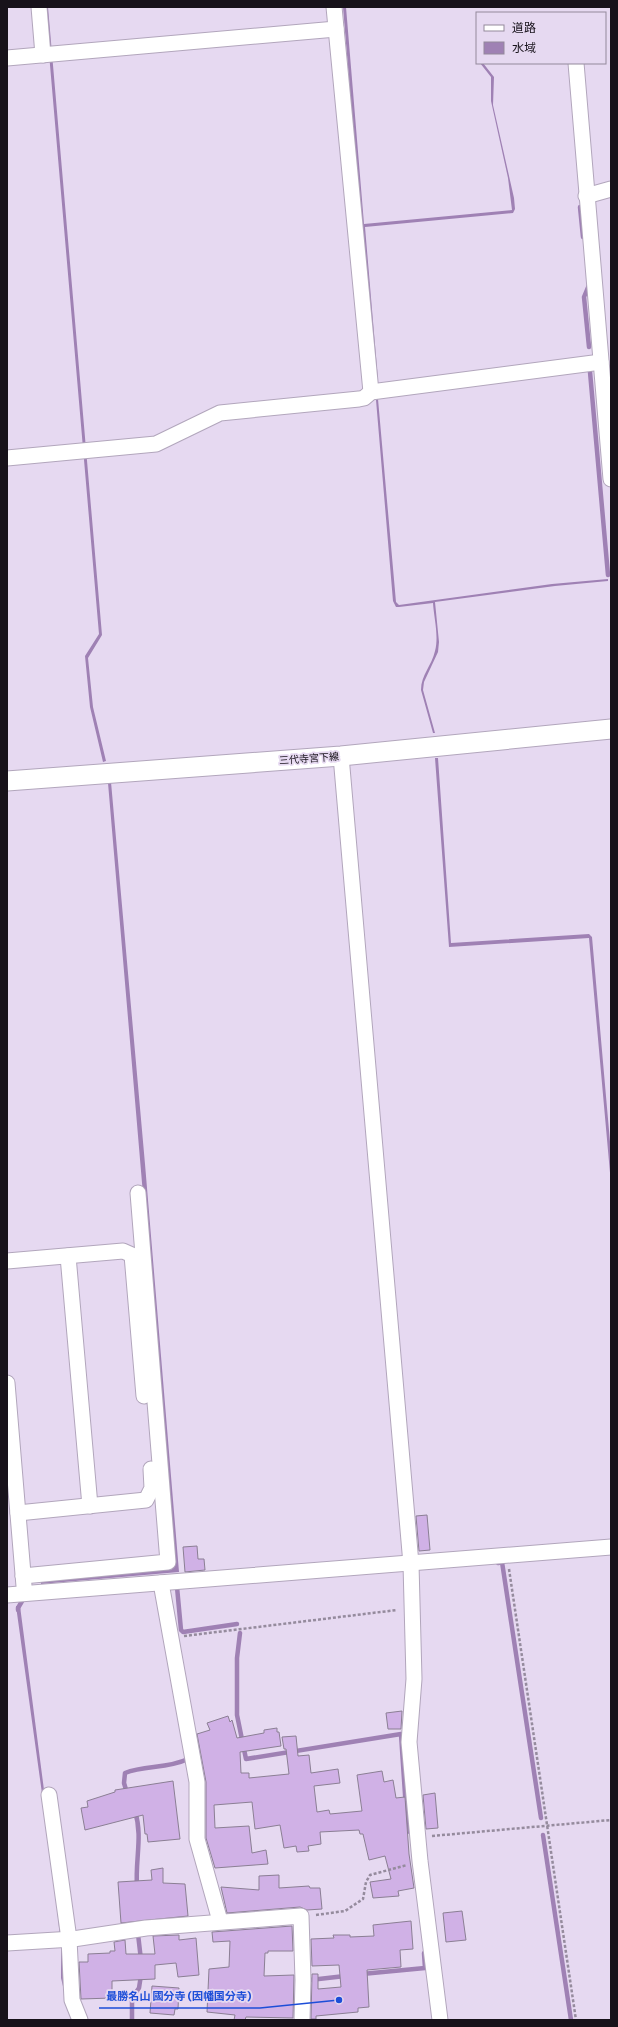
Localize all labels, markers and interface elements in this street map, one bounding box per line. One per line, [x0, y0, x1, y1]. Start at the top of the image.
legend [476, 12, 606, 64]
text: 道路 [512, 20, 536, 34]
text: 水域 [512, 40, 536, 54]
street label: 三代寺宮下線 [279, 750, 339, 766]
callout: 最勝名山 國分寺 (因幡国分寺) [99, 1985, 260, 2008]
text: 最勝名山 國分寺 (因幡国分寺) [106, 1989, 252, 2002]

